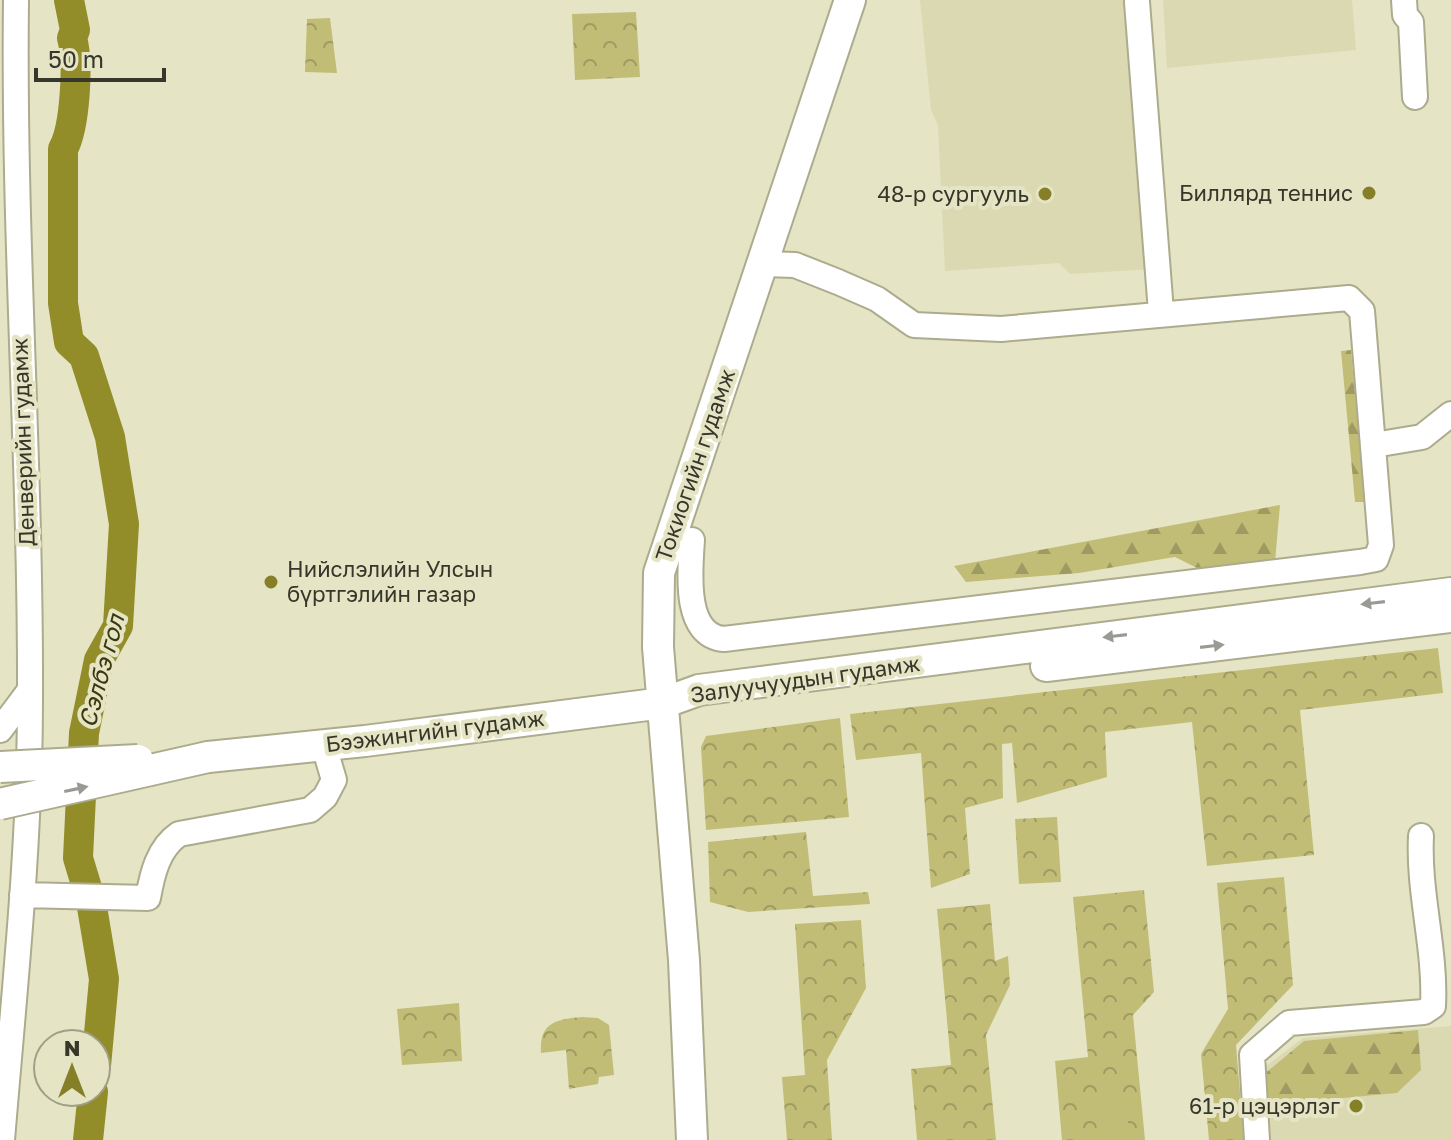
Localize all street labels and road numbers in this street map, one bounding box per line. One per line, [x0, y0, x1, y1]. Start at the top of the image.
street label: Денверийн гудамж [5, 337, 40, 546]
street label: Токиогийн гудамж [649, 365, 740, 565]
street label: Залуучуудын гудамж [688, 649, 922, 708]
street label: Бээжингийн гудамж [324, 704, 546, 757]

